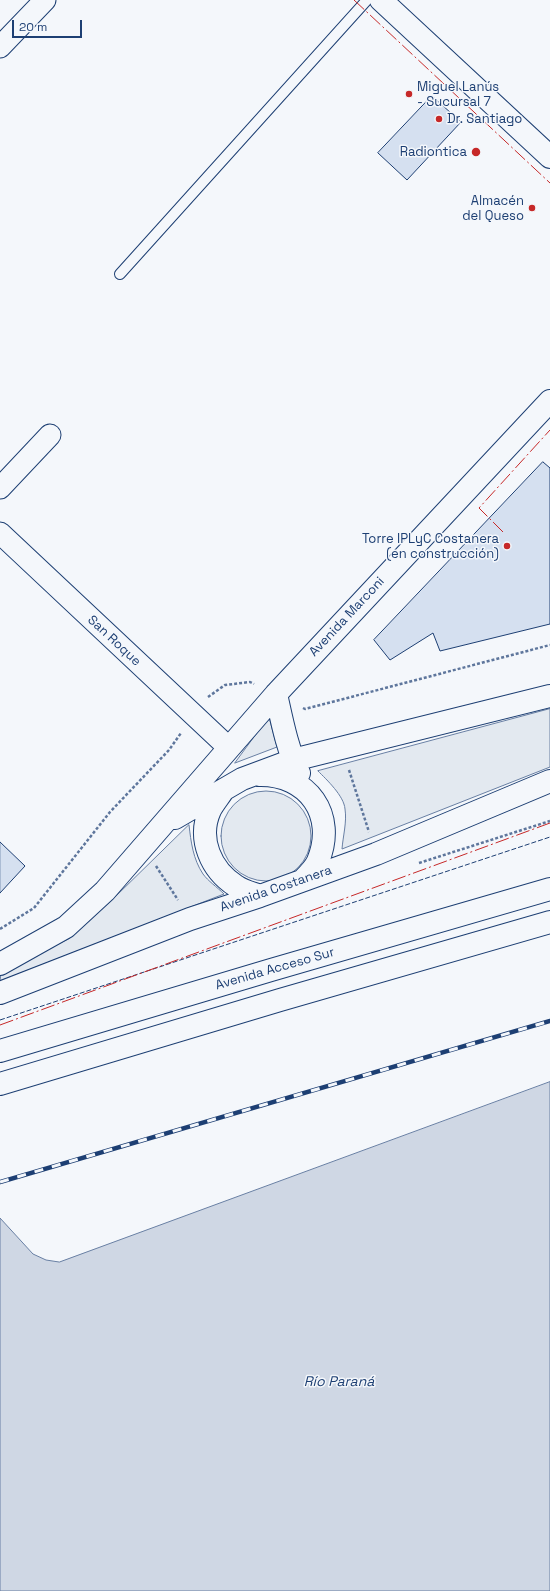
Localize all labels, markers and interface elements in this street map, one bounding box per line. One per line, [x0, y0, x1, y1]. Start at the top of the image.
scale bar [14, 12, 84, 38]
text: 20 m [19, 19, 47, 35]
place label: Miguel Lanús - Sucursal 7 [417, 79, 499, 110]
marker: Miguel Lanús - Sucursal 7 [404, 89, 414, 99]
place label: Dr. Santiago [447, 111, 522, 127]
marker: Dr. Santiago [434, 114, 444, 124]
place label: Radiontica [400, 144, 467, 160]
marker: Radiontica [470, 146, 482, 158]
place label: Almacén del Queso [462, 193, 524, 224]
marker: Almacén del Queso [527, 203, 537, 213]
place label: Torre IPLyC Costanera (en construcción) [362, 531, 499, 562]
marker: Torre IPLyC Costanera (en construcción) [502, 541, 512, 551]
street label: Avenida Marconi [306, 574, 388, 660]
street label: San Roque [84, 612, 144, 670]
street label: Avenida Costanera [218, 863, 334, 915]
street label: Avenida Acceso Sur [214, 945, 336, 993]
water label: Río Paraná [304, 1374, 374, 1390]

